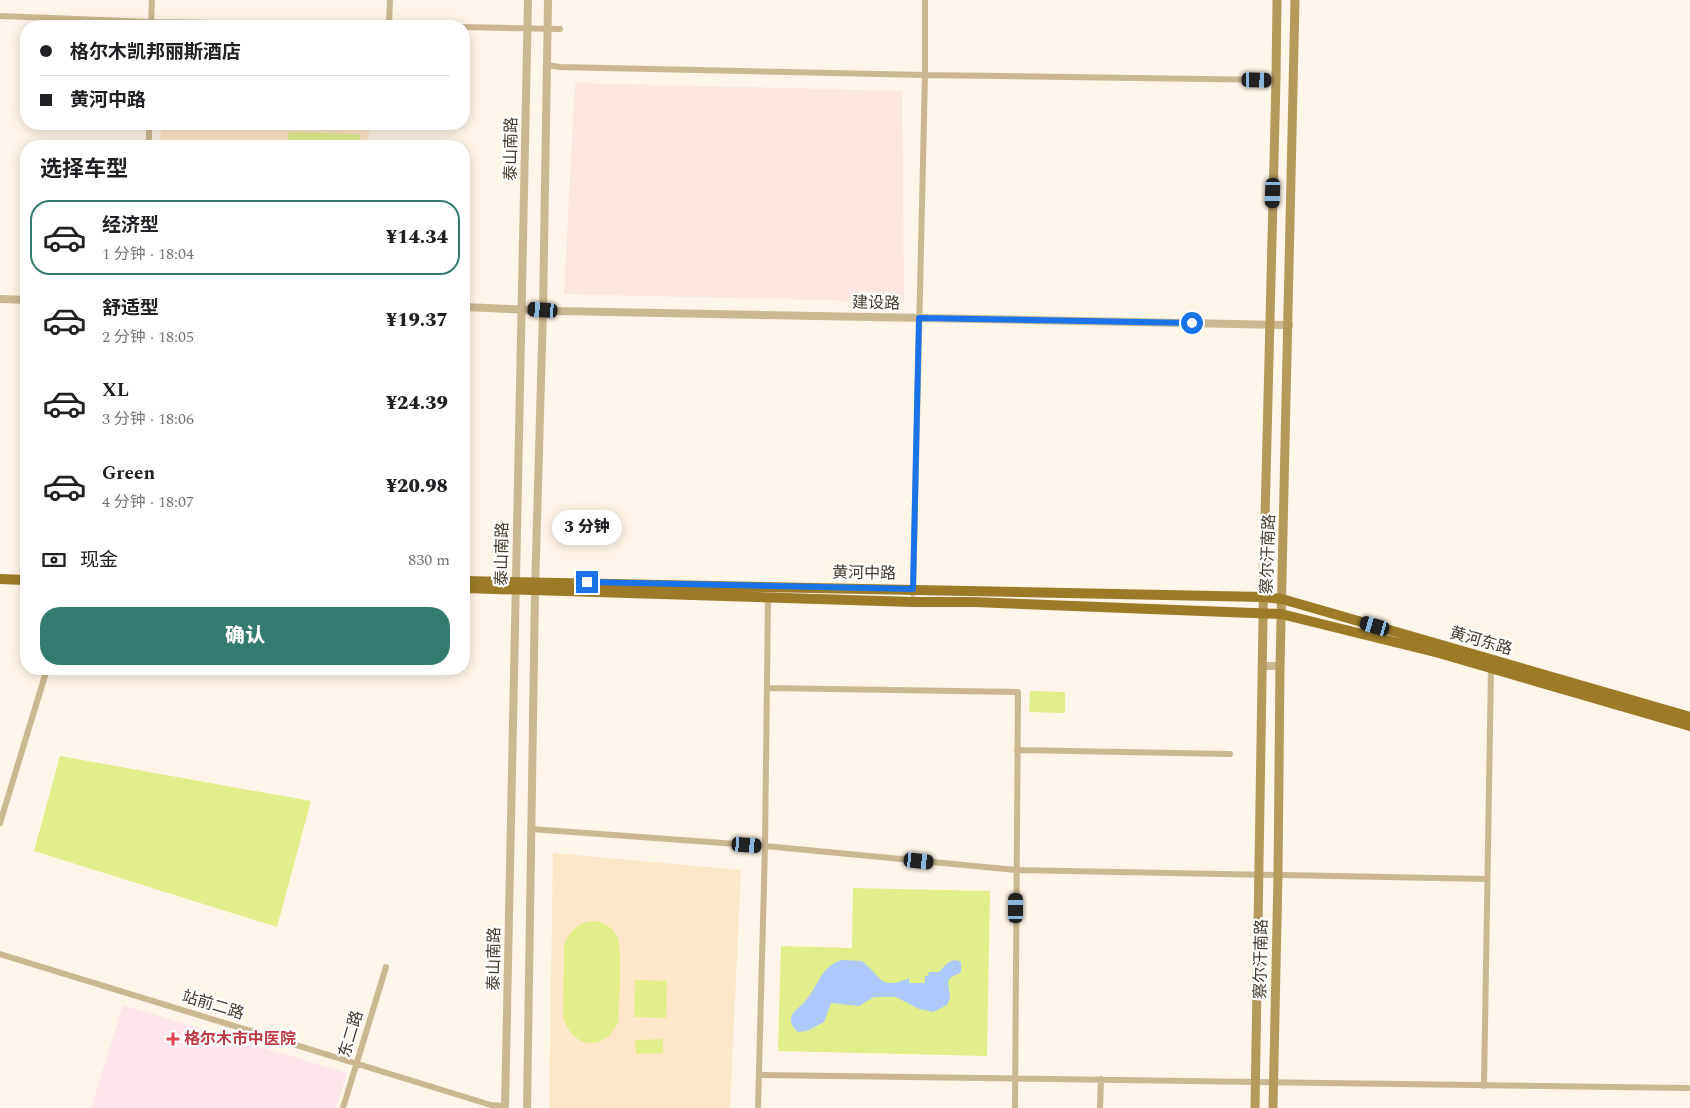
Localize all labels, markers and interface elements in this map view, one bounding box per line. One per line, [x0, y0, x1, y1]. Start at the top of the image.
text: 格尔木凯邦丽斯酒店 [70, 38, 241, 67]
car [1241, 72, 1272, 88]
text: 黄河中路 [70, 86, 146, 115]
street label: 泰山南路 [498, 117, 524, 181]
text: 选择车型 [40, 153, 128, 186]
car [1264, 178, 1281, 208]
text: 经济型 [102, 211, 159, 240]
icon: car [42, 215, 87, 260]
text: ¥14.34 [386, 223, 448, 252]
text: 1 分钟 · 18:04 [102, 242, 194, 266]
street label: 建设路 [852, 291, 900, 315]
text: 舒适型 [102, 294, 159, 323]
icon: car [42, 298, 87, 343]
car [527, 301, 558, 319]
text: ¥19.37 [386, 306, 448, 335]
route start [1181, 312, 1203, 334]
text: 2 分钟 · 18:05 [102, 325, 194, 349]
text: XL [102, 376, 129, 405]
icon: car [42, 381, 87, 426]
text: ¥24.39 [386, 389, 448, 418]
text: 3 分钟 · 18:06 [102, 407, 194, 431]
text: Green [102, 459, 155, 488]
icon: car [42, 464, 87, 509]
text: ¥20.98 [386, 472, 448, 501]
text: 4 分钟 · 18:07 [102, 490, 194, 514]
callout: 3 分钟 [552, 510, 622, 544]
street label: 察尔汗南路 [1255, 514, 1281, 594]
text: 3 分钟 [564, 515, 610, 539]
street label: 泰山南路 [489, 522, 515, 586]
icon: cash [40, 546, 68, 574]
text: 现金 [80, 546, 118, 575]
text: 830 m [408, 548, 450, 572]
street label: 黄河中路 [832, 560, 896, 586]
route end [576, 571, 598, 593]
button: 确认 [40, 607, 450, 665]
car [1358, 615, 1391, 637]
street label: 黄河东路 [1447, 621, 1515, 661]
car [731, 836, 762, 854]
car [903, 852, 934, 870]
car [1008, 893, 1023, 923]
street label: 察尔汗南路 [1248, 919, 1274, 999]
street label: 泰山南路 [481, 927, 507, 991]
street label: 站前二路 [179, 984, 247, 1026]
street label: 东二路 [333, 1008, 369, 1060]
place label: 格尔木市中医院 [184, 1027, 296, 1051]
marker: 格尔木市中医院 [166, 1032, 180, 1046]

